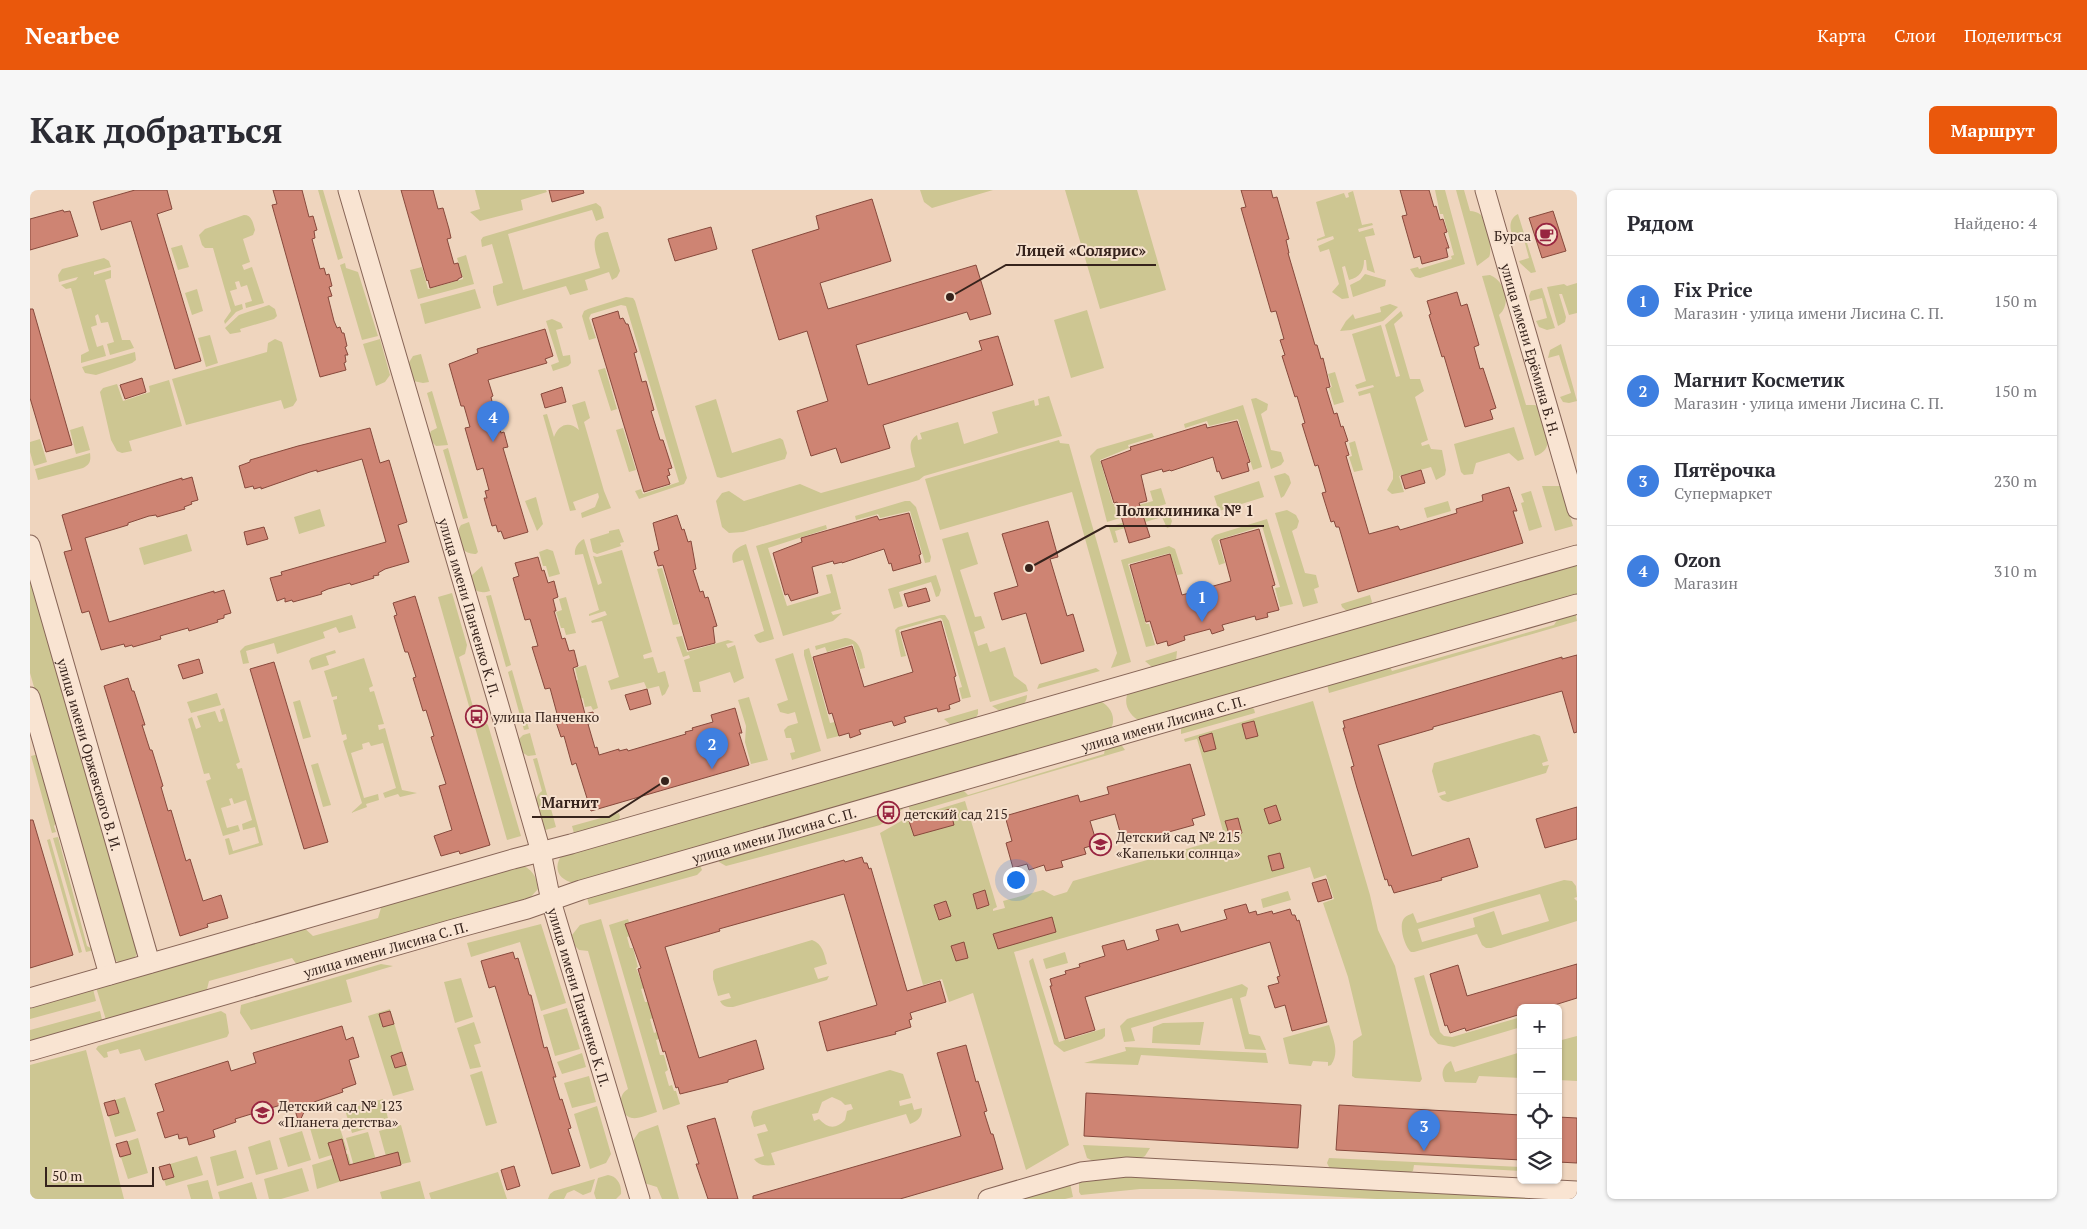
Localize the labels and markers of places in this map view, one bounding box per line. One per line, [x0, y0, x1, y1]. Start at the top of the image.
cafe icon: Бурса [1535, 223, 1559, 247]
place label: Бурса [1494, 226, 1531, 245]
callout: Лицей «Солярис» [1006, 235, 1156, 265]
pin: 4 [477, 401, 509, 442]
callout: Поликлиника № 1 [1106, 496, 1264, 526]
pin: 1 [1186, 581, 1218, 622]
bus stop icon: улица Панченко [465, 704, 489, 728]
place label: улица Панченко [492, 707, 600, 726]
pin: 2 [696, 728, 728, 769]
callout: Магнит [532, 787, 609, 817]
bus stop icon: детский сад 215 [876, 801, 900, 825]
place label: детский сад 215 [904, 804, 1008, 823]
place label: Детский сад № 215 «Капельки солнца» [1116, 827, 1241, 862]
school or university icon: Детский сад № 215 «Капельки солнца» [1088, 832, 1112, 856]
place label: Детский сад № 123 «Планета детства» [278, 1096, 403, 1131]
school or university icon: Детский сад № 123 «Планета детства» [250, 1101, 274, 1125]
pin: 3 [1408, 1110, 1440, 1151]

